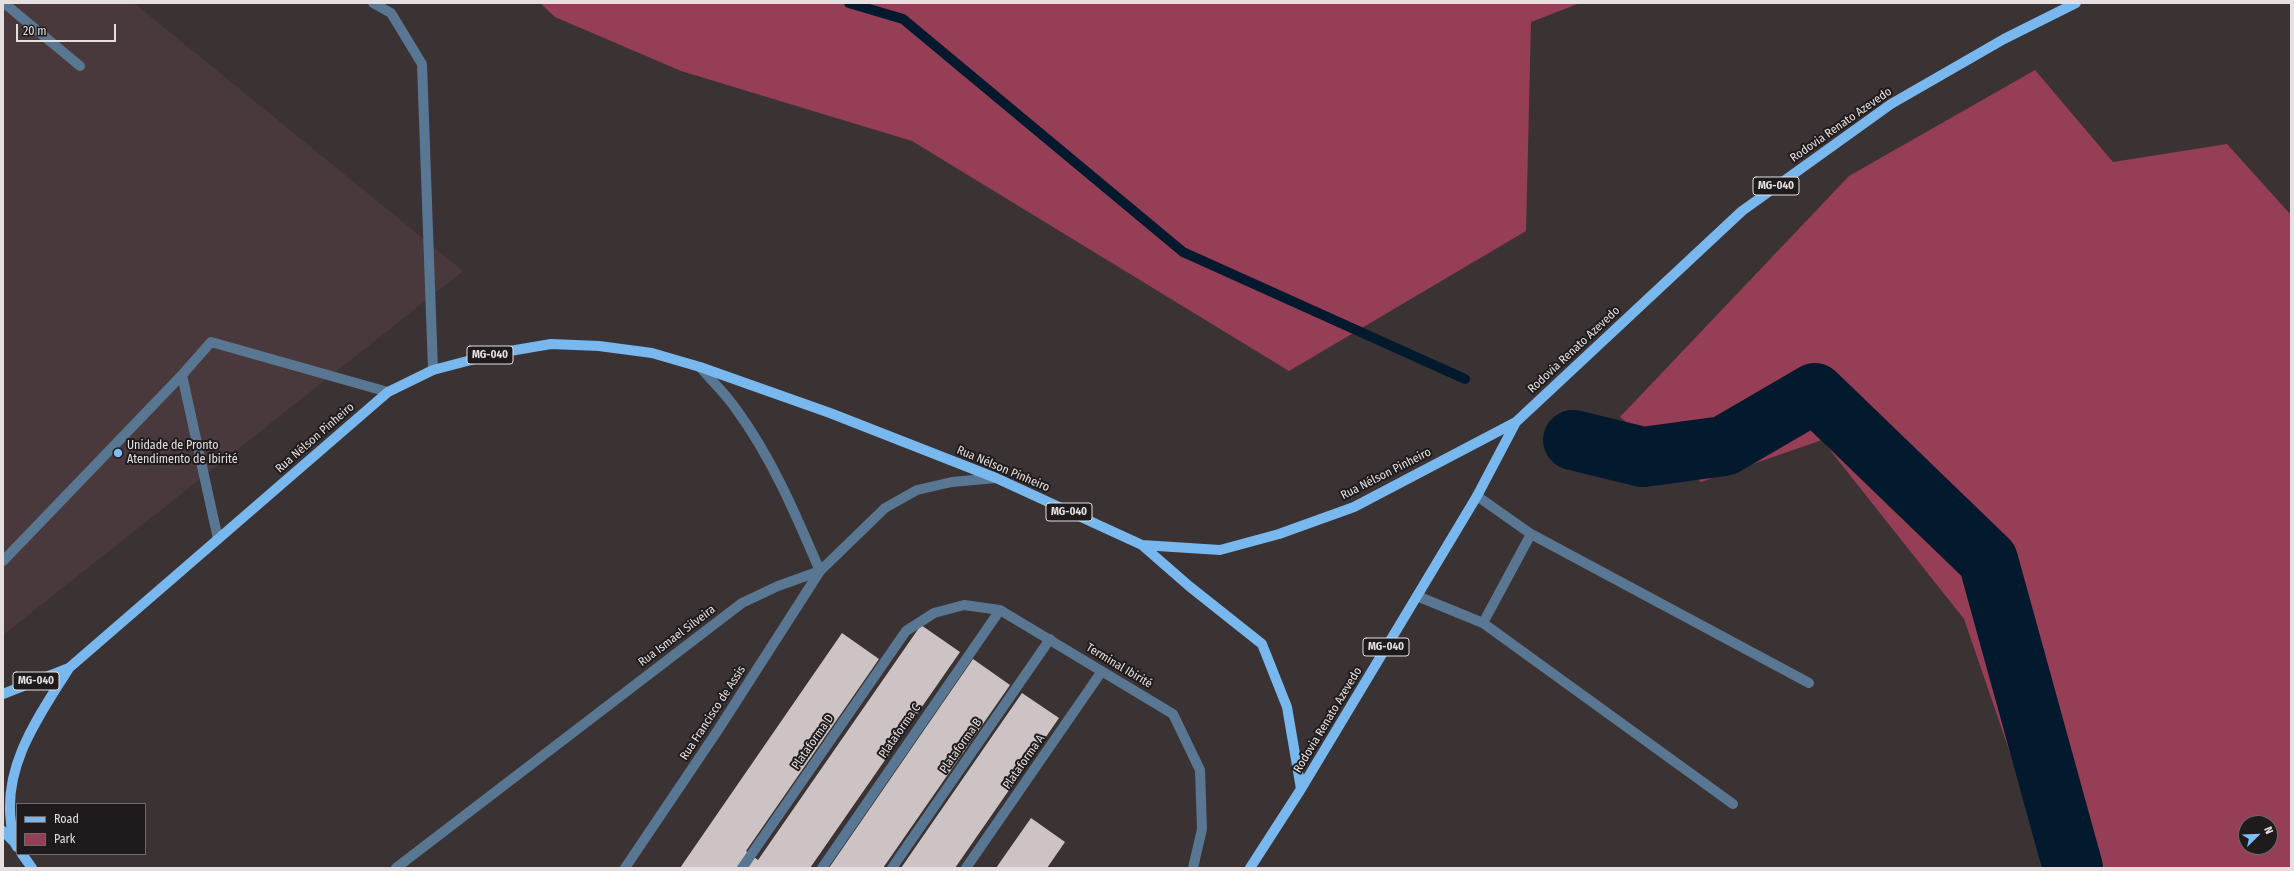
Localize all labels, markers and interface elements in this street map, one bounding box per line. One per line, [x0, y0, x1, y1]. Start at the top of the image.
scale bar [18, 16, 118, 42]
text: 20 m [23, 24, 47, 38]
street label: Rodovia Renato Azevedo [1787, 85, 1895, 165]
road number: MG-040 [1753, 177, 1799, 195]
street label: Rodovia Renato Azevedo [1525, 304, 1623, 396]
road number: MG-040 [467, 346, 513, 364]
street label: Rua Nélson Pinheiro [273, 400, 357, 476]
place label: Unidade de Pronto Atendimento de Ibirité [127, 439, 238, 467]
street label: Rua Nélson Pinheiro [954, 443, 1052, 495]
street label: Rua Nélson Pinheiro [1338, 445, 1434, 503]
marker: Unidade de Pronto Atendimento de Ibirité [112, 447, 124, 459]
road number: MG-040 [1046, 503, 1092, 521]
street label: Rua Ismael Silveira [636, 602, 718, 670]
road number: MG-040 [1363, 638, 1409, 656]
street label: Terminal Ibirité [1083, 641, 1155, 691]
street label: Rua Francisco de Assis [677, 663, 749, 763]
street label: Rodovia Renato Azevedo [1291, 665, 1365, 775]
road number: MG-040 [13, 672, 59, 690]
street label: Plataforma C [876, 701, 924, 761]
street label: Plataforma D [789, 712, 837, 772]
street label: Plataforma B [937, 716, 985, 776]
street label: Plataforma A [1000, 732, 1048, 792]
legend [16, 803, 146, 855]
text: Road [54, 812, 79, 826]
north arrow [2238, 815, 2278, 855]
text: N [2261, 825, 2276, 836]
text: Park [54, 832, 75, 846]

